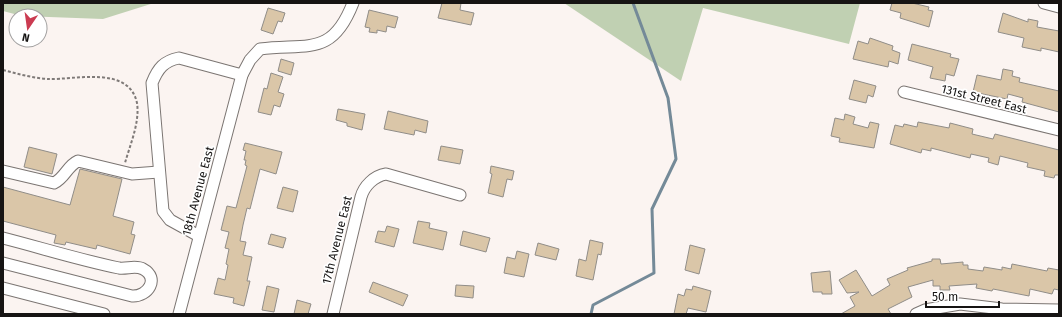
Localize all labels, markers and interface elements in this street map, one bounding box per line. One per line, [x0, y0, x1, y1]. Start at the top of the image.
north arrow [8, 8, 48, 48]
text: N [21, 30, 31, 44]
street label: 131st Street East [940, 82, 1029, 117]
street label: 18th Avenue East [179, 144, 217, 237]
street label: 17th Avenue East [319, 194, 355, 286]
scale bar [926, 283, 999, 309]
text: 50 m [932, 290, 958, 304]

